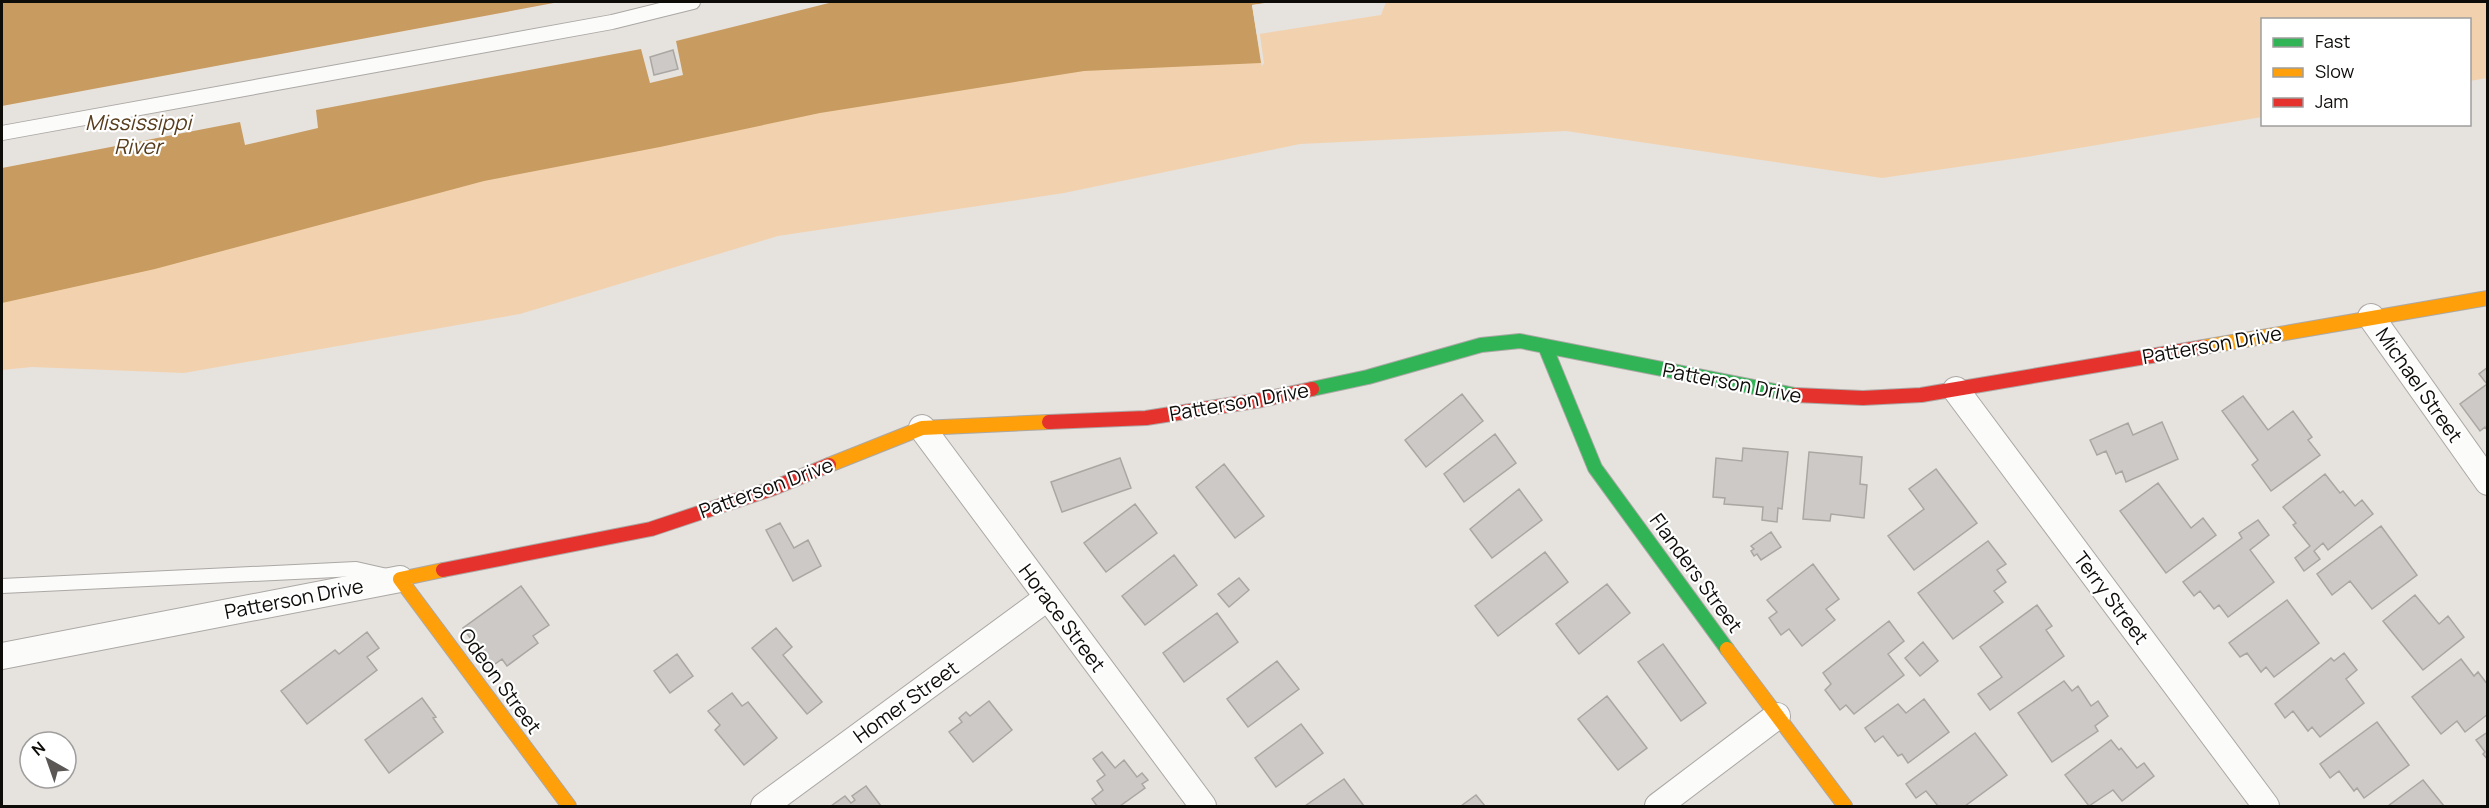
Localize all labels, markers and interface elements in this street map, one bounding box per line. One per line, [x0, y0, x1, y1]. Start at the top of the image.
legend [2261, 18, 2471, 126]
text: Fast [2315, 29, 2350, 53]
text: Slow [2315, 59, 2355, 83]
text: Jam [2315, 89, 2349, 113]
water label: Mississippi River [85, 108, 194, 160]
street label: Patterson Drive [2140, 319, 2284, 370]
street label: Michael Street [2370, 322, 2469, 448]
street label: Patterson Drive [1660, 356, 1804, 409]
street label: Patterson Drive [1167, 376, 1311, 427]
street label: Patterson Drive [695, 451, 837, 524]
street label: Flanders Street [1644, 508, 1749, 638]
street label: Terry Street [2068, 546, 2155, 650]
street label: Horace Street [1013, 558, 1112, 677]
street label: Patterson Drive [222, 572, 366, 625]
street label: Odeon Street [453, 622, 548, 739]
street label: Homer Street [848, 654, 964, 749]
north arrow [18, 730, 78, 790]
text: N [27, 736, 50, 761]

